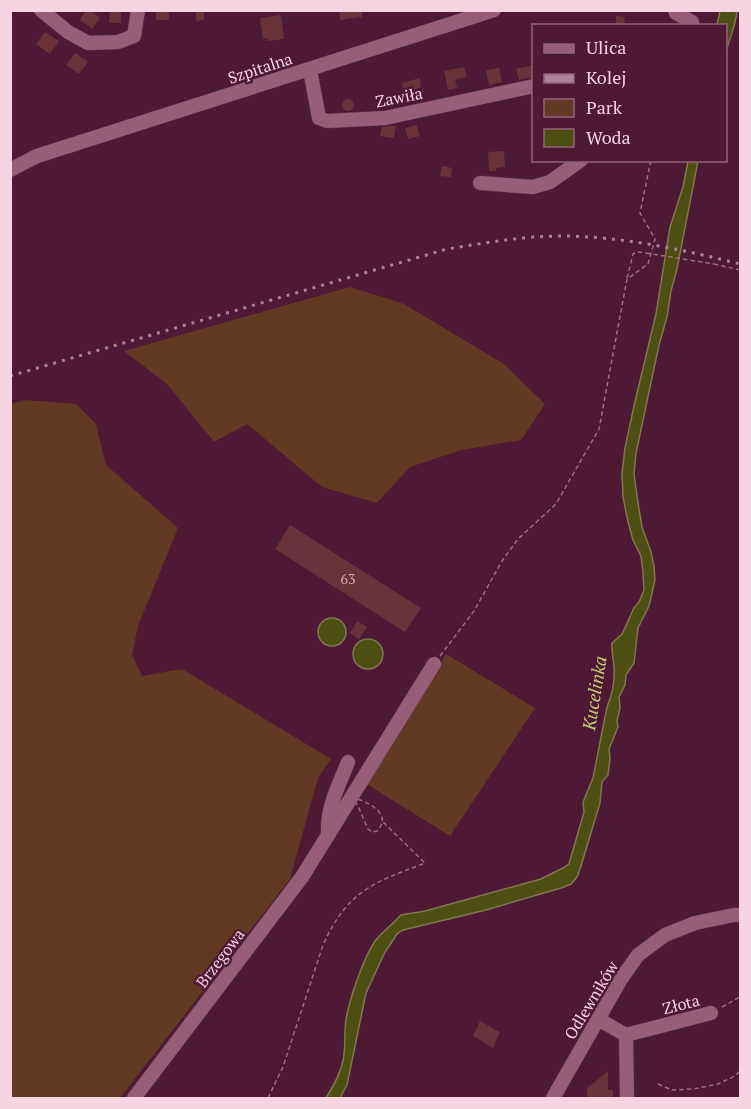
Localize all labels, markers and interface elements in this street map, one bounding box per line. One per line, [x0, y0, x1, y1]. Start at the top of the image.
legend [532, 24, 727, 162]
text: Ulica [586, 35, 626, 59]
street label: Szpitalna [225, 47, 295, 89]
text: Kolej [586, 65, 626, 89]
street label: Zawiła [374, 82, 424, 112]
text: Park [586, 95, 623, 119]
text: Woda [586, 125, 631, 149]
house number: 63 [341, 569, 355, 588]
water label: Kucelinka [576, 654, 612, 733]
street label: Brzegowa [191, 924, 249, 992]
street label: Odlewników [559, 956, 623, 1043]
street label: Złota [660, 989, 702, 1019]

